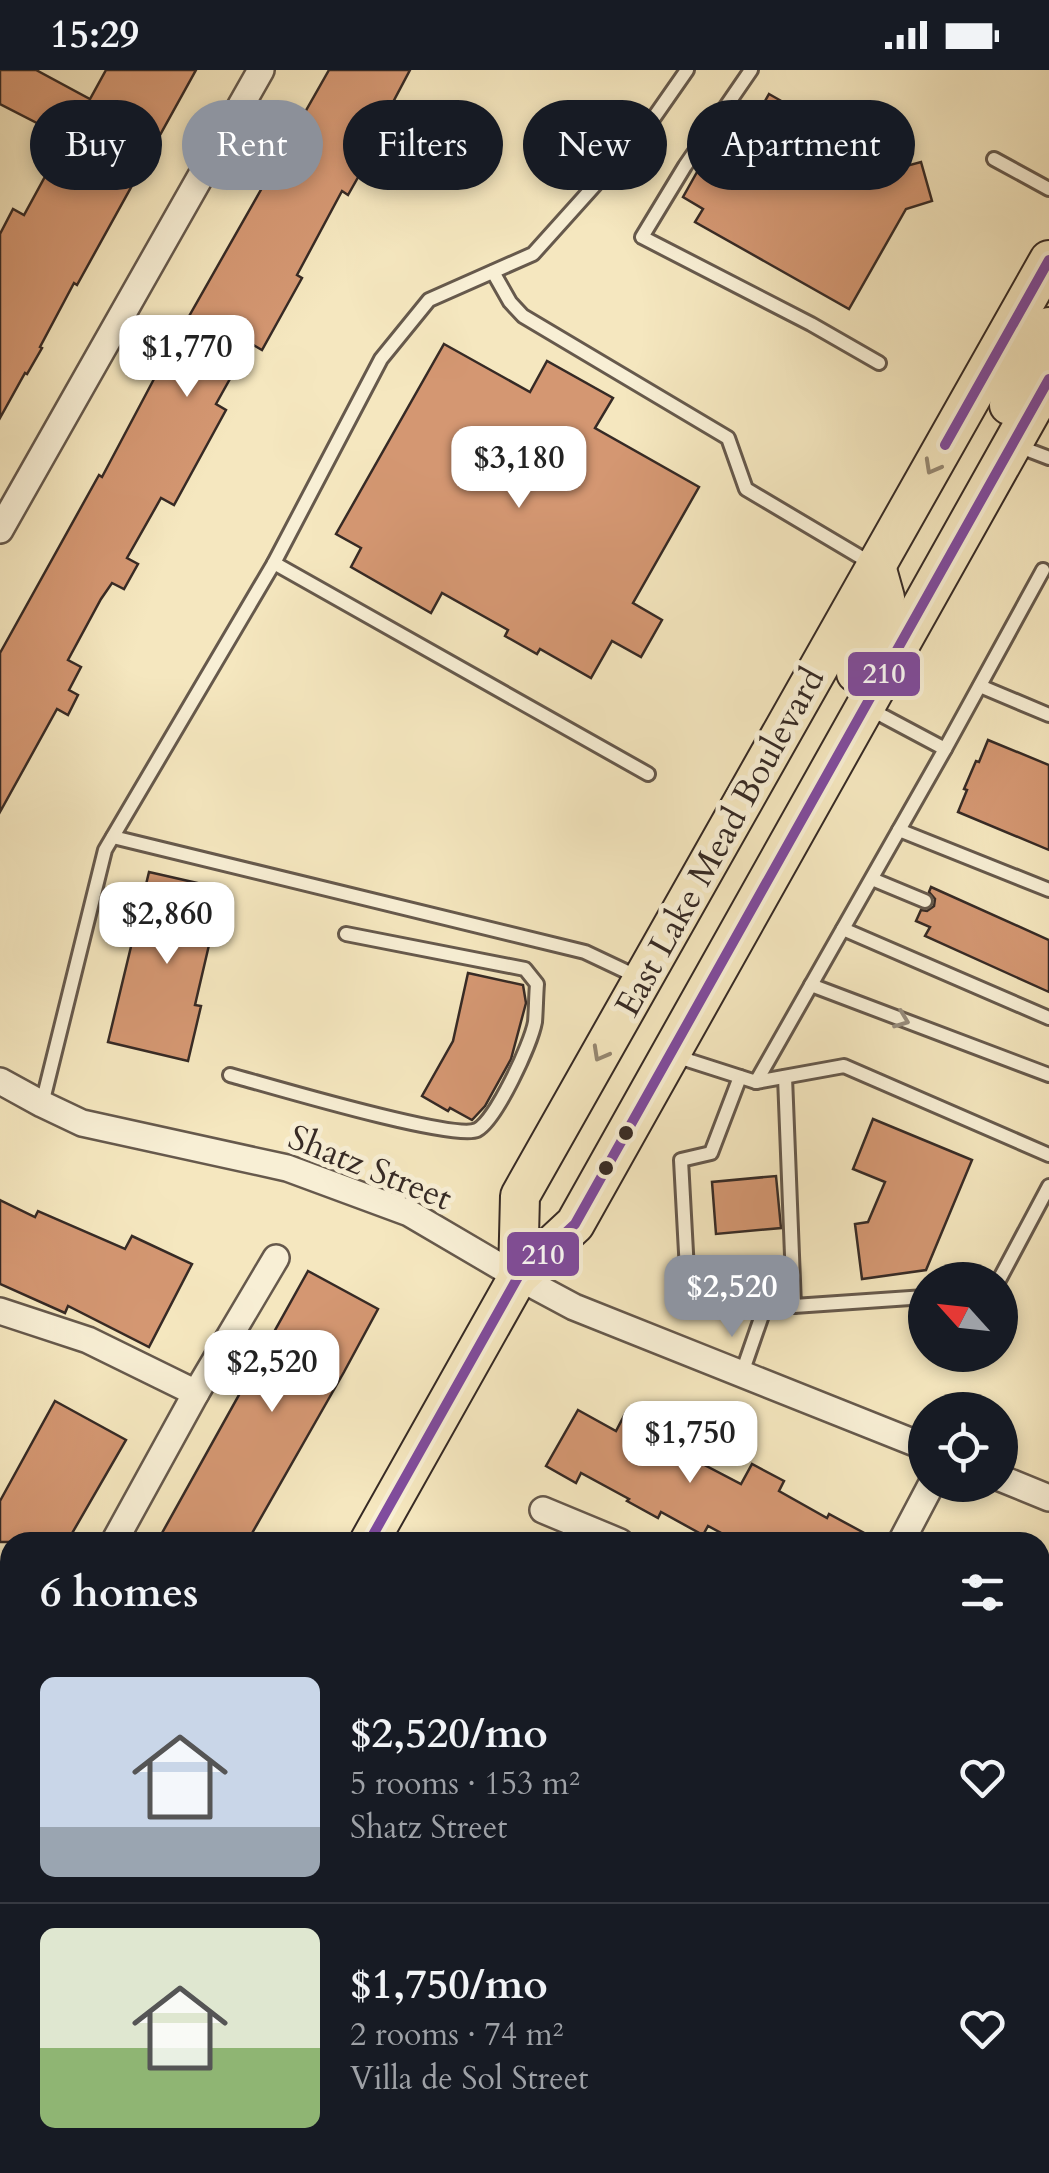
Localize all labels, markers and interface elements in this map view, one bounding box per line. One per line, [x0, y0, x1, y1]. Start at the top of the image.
text: 15:29 [50, 9, 139, 61]
chip: Buy [30, 100, 162, 190]
chip: Rent [182, 100, 323, 190]
chip: Filters [343, 100, 503, 190]
chip: New [523, 100, 667, 190]
chip: Apartment [687, 100, 915, 190]
pin: $1,770 [106, 315, 268, 400]
text: $1,770 [141, 325, 233, 369]
pin: $3,180 [438, 426, 600, 511]
text: $3,180 [473, 436, 565, 480]
one-way arrow [925, 456, 944, 474]
line badge: 210 [846, 650, 922, 698]
text: 210 [862, 655, 906, 693]
street label: East Lake Mead Boulevard [604, 659, 836, 1025]
pin: $2,860 [86, 882, 248, 967]
text: $2,860 [121, 892, 213, 936]
one-way arrow [893, 1008, 910, 1029]
one-way arrow [592, 1044, 612, 1062]
street label: Shatz Street [281, 1113, 459, 1223]
unlabelled marker [616, 1123, 636, 1143]
unlabelled marker [596, 1158, 616, 1178]
line badge: 210 [505, 1230, 581, 1278]
text: 210 [521, 1236, 565, 1274]
pin: $2,520 [651, 1255, 813, 1340]
north arrow [908, 1262, 1018, 1372]
map controls [908, 1262, 1018, 1502]
text: $2,520 [686, 1265, 778, 1309]
pin: $2,520 [191, 1330, 353, 1415]
text: $2,520 [226, 1340, 318, 1384]
button: locate [908, 1392, 1018, 1502]
pin: $1,750 [609, 1401, 771, 1486]
text: $1,750 [644, 1411, 736, 1455]
text: 6 homes [40, 1564, 198, 1621]
icon: filters [955, 1565, 1010, 1620]
text: $2,520/mo [350, 1705, 548, 1762]
icon: home [120, 1717, 240, 1837]
icon: heart [955, 1750, 1010, 1805]
text: 5 rooms · 153 m² [350, 1762, 580, 1806]
text: Shatz Street [350, 1806, 507, 1850]
text: $1,750/mo [350, 1956, 548, 2013]
icon: home [120, 1968, 240, 2088]
icon: heart [955, 2001, 1010, 2056]
text: 2 rooms · 74 m² [350, 2013, 563, 2057]
text: Villa de Sol Street [350, 2057, 588, 2101]

